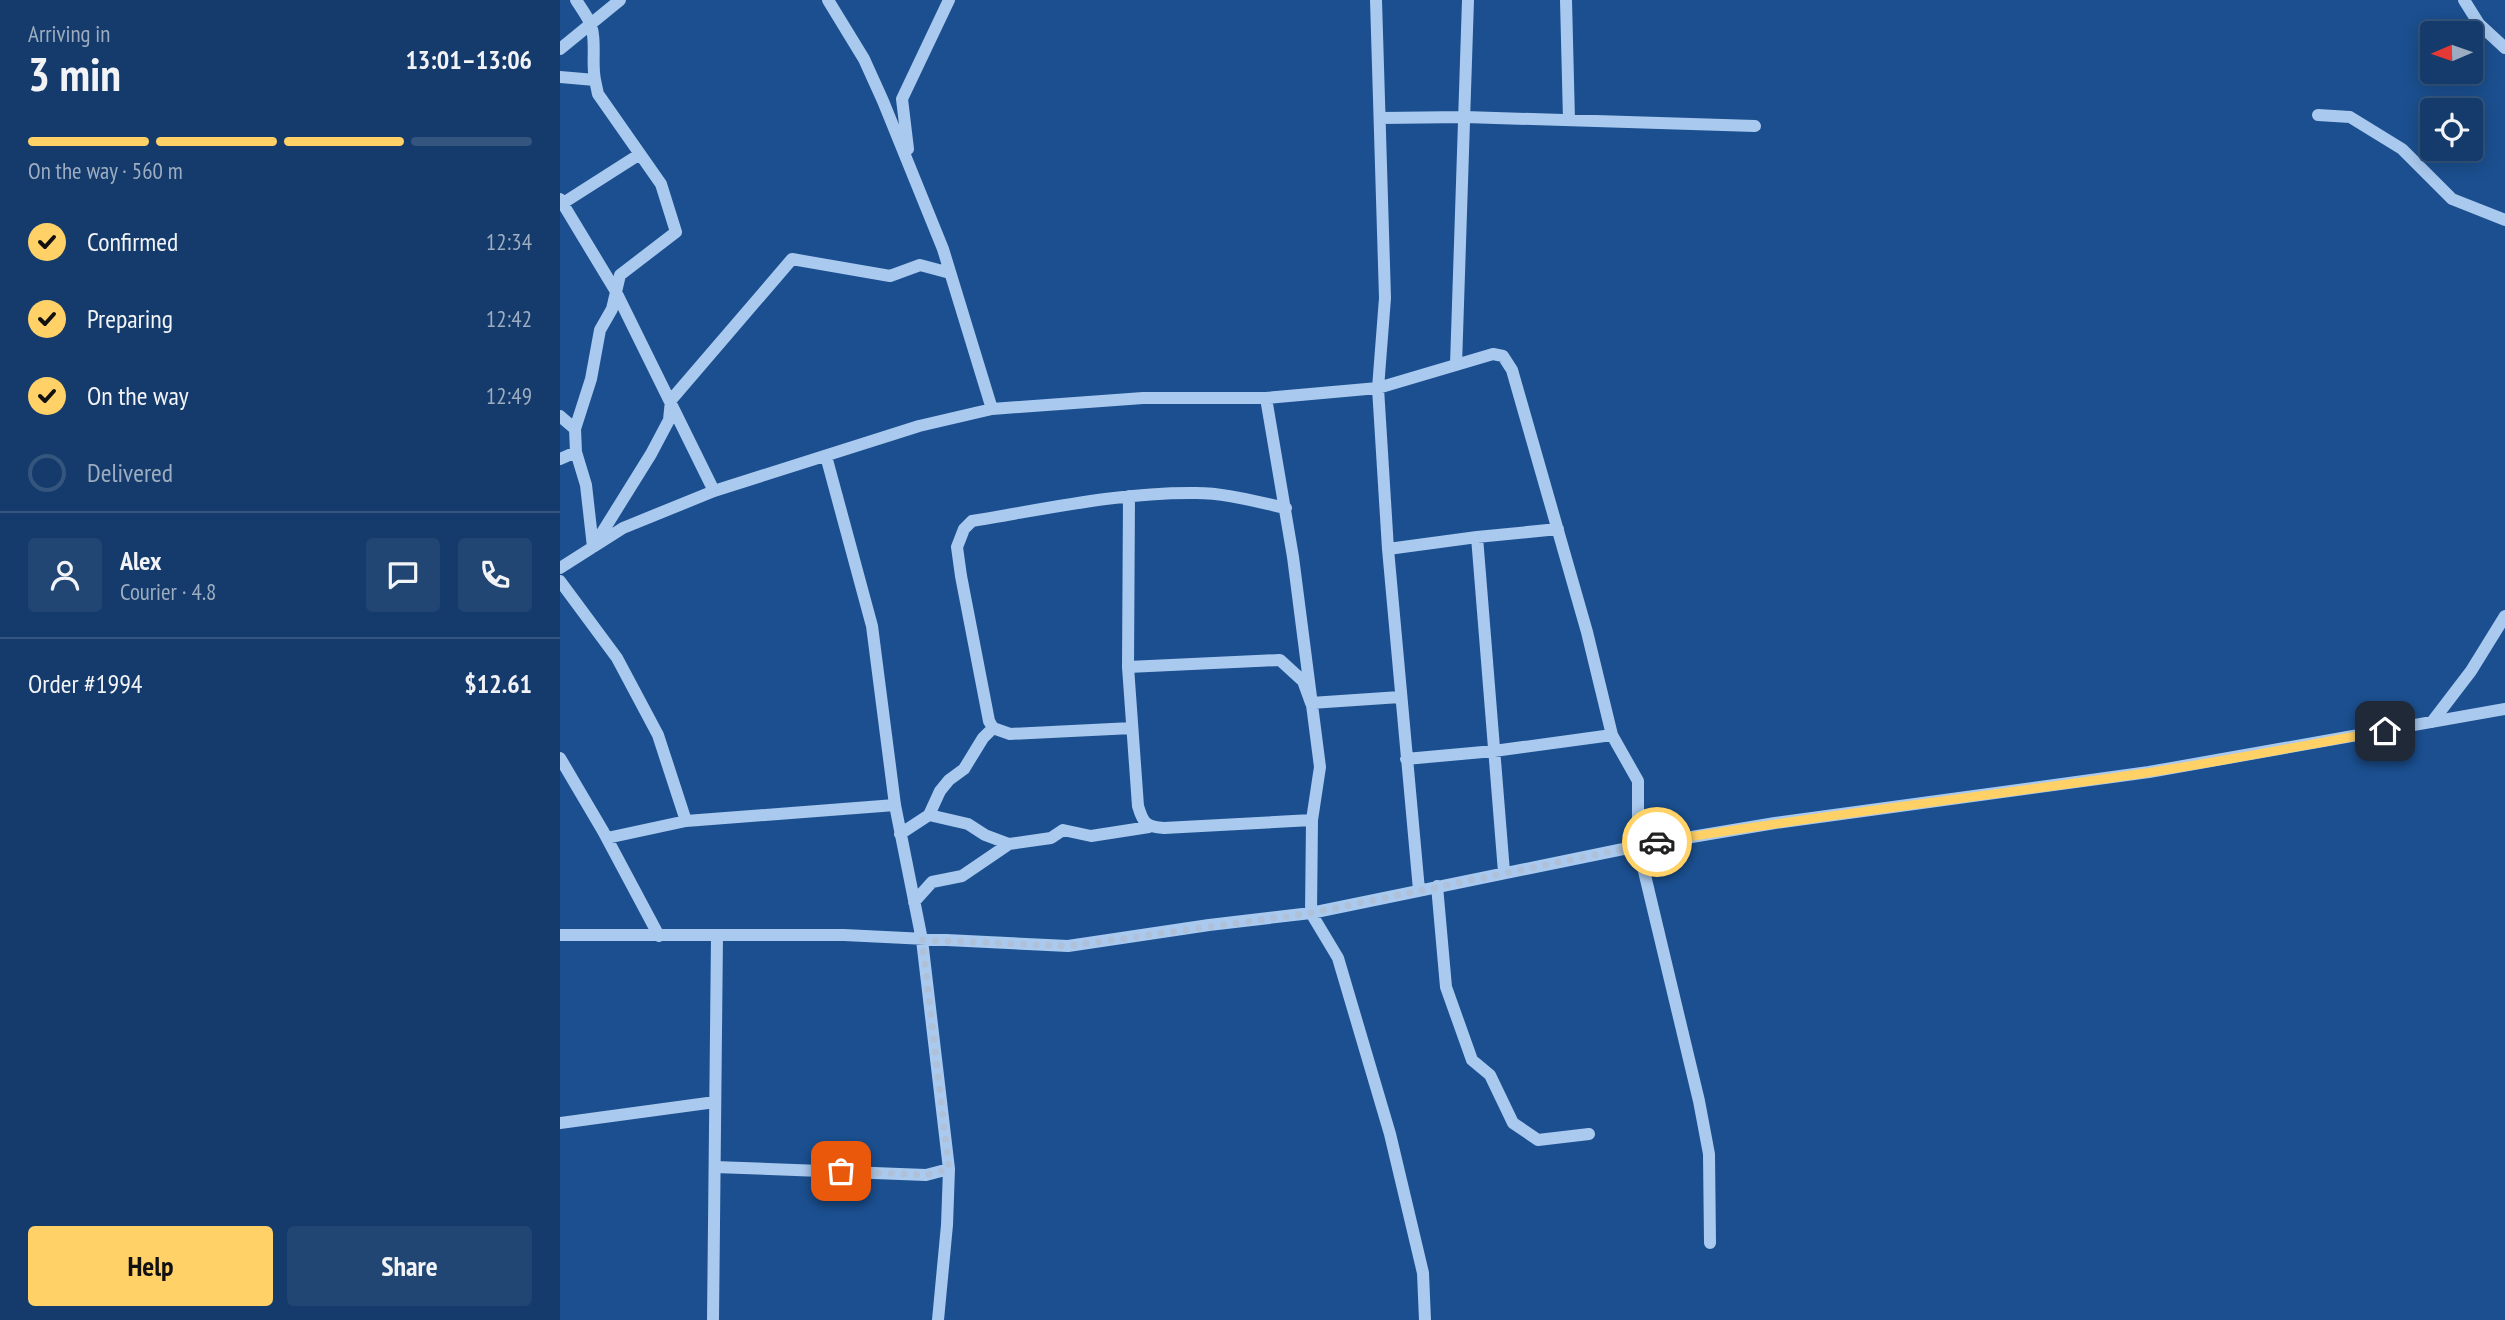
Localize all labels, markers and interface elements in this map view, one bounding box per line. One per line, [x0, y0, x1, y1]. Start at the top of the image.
text: Arriving in [28, 19, 110, 48]
north arrow [2420, 21, 2483, 84]
map controls [2420, 21, 2483, 161]
text: 13:01–13:06 [405, 43, 532, 76]
text: 3 min [28, 44, 121, 104]
button: locate [2420, 98, 2483, 161]
text: On the way · 560 m [28, 156, 183, 185]
icon: check [28, 223, 66, 261]
text: Confirmed [87, 225, 178, 258]
text: 12:34 [486, 227, 532, 256]
icon: check [28, 300, 66, 338]
text: Preparing [87, 302, 173, 335]
text: 12:42 [486, 304, 532, 333]
icon: check [28, 377, 66, 415]
text: On the way [87, 379, 189, 412]
text: 12:49 [486, 381, 532, 410]
text: Delivered [87, 456, 173, 489]
button: person [28, 538, 102, 612]
button: chat [366, 538, 440, 612]
button: phone [458, 538, 532, 612]
text: Alex [120, 544, 161, 577]
text: Courier · 4.8 [120, 577, 216, 606]
text: Order #1994 [28, 667, 143, 700]
text: $12.61 [464, 667, 532, 700]
pin [2355, 701, 2415, 761]
icon: home [2366, 712, 2404, 750]
courier [1622, 807, 1692, 877]
icon: car [1638, 823, 1676, 861]
pin [811, 1141, 871, 1201]
icon: bag [822, 1152, 860, 1190]
button: Help [28, 1226, 273, 1306]
button: Share [287, 1226, 532, 1306]

